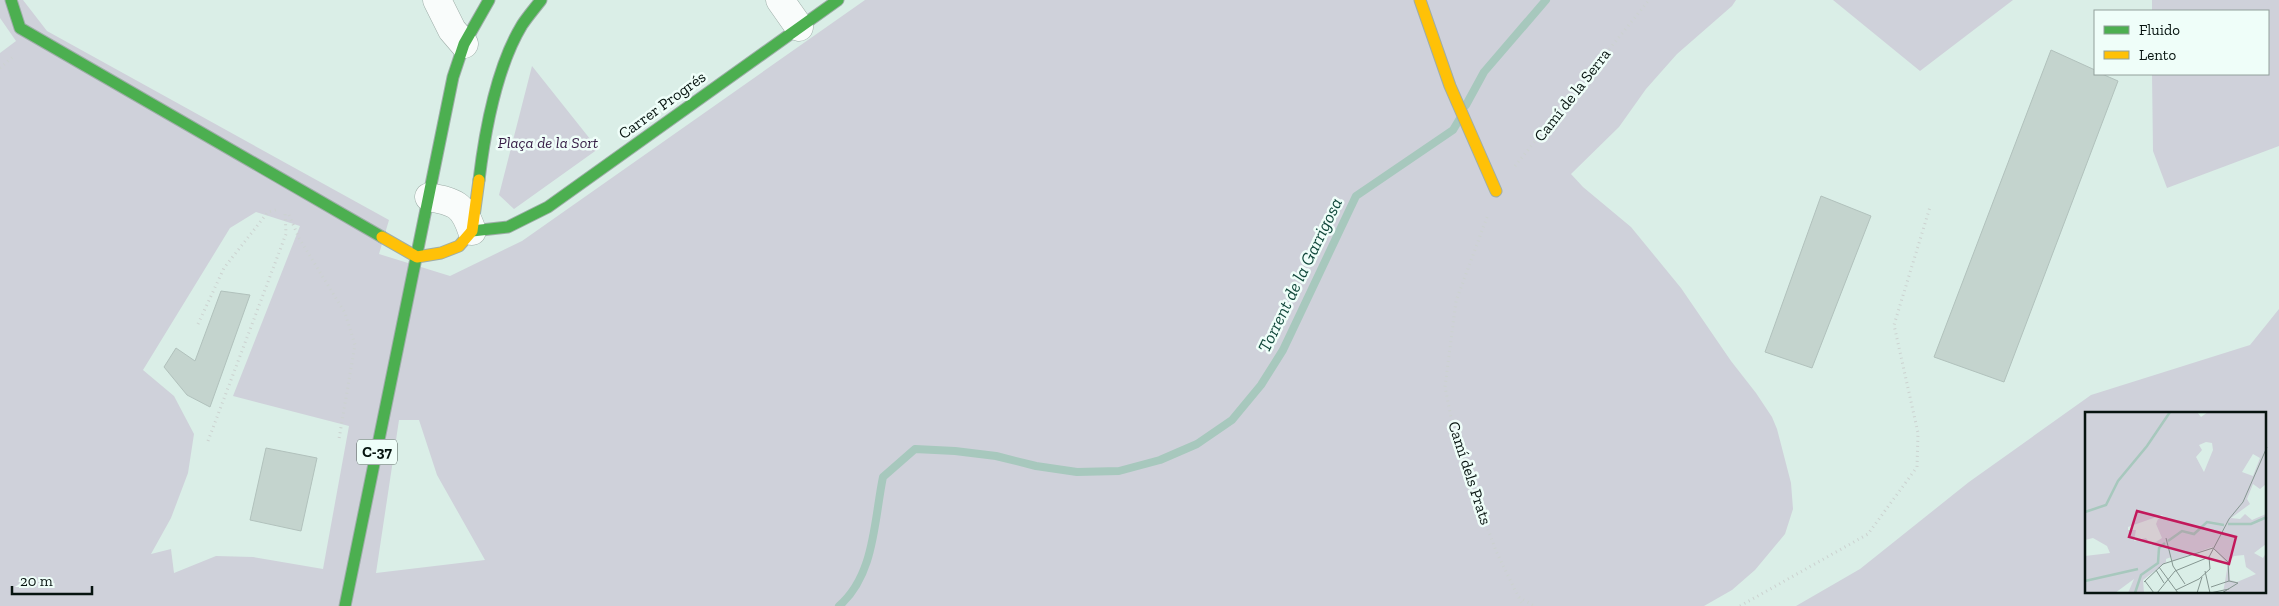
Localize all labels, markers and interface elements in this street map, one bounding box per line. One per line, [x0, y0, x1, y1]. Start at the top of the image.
legend [2094, 10, 2269, 75]
text: Fluido [2139, 21, 2180, 39]
street label: Camí de la Serra [1530, 45, 1614, 145]
text: Lento [2139, 46, 2176, 64]
street label: Carrer Progrés [615, 67, 709, 143]
park label: Plaça de la Sort [498, 133, 599, 152]
water label: Torrent de la Garrigosa [1253, 194, 1347, 356]
inset map [2085, 412, 2266, 594]
street label: Camí dels Prats [1444, 419, 1496, 527]
road number: C-37 [357, 440, 397, 464]
scale bar [12, 564, 92, 596]
text: 20 m [20, 572, 53, 590]

